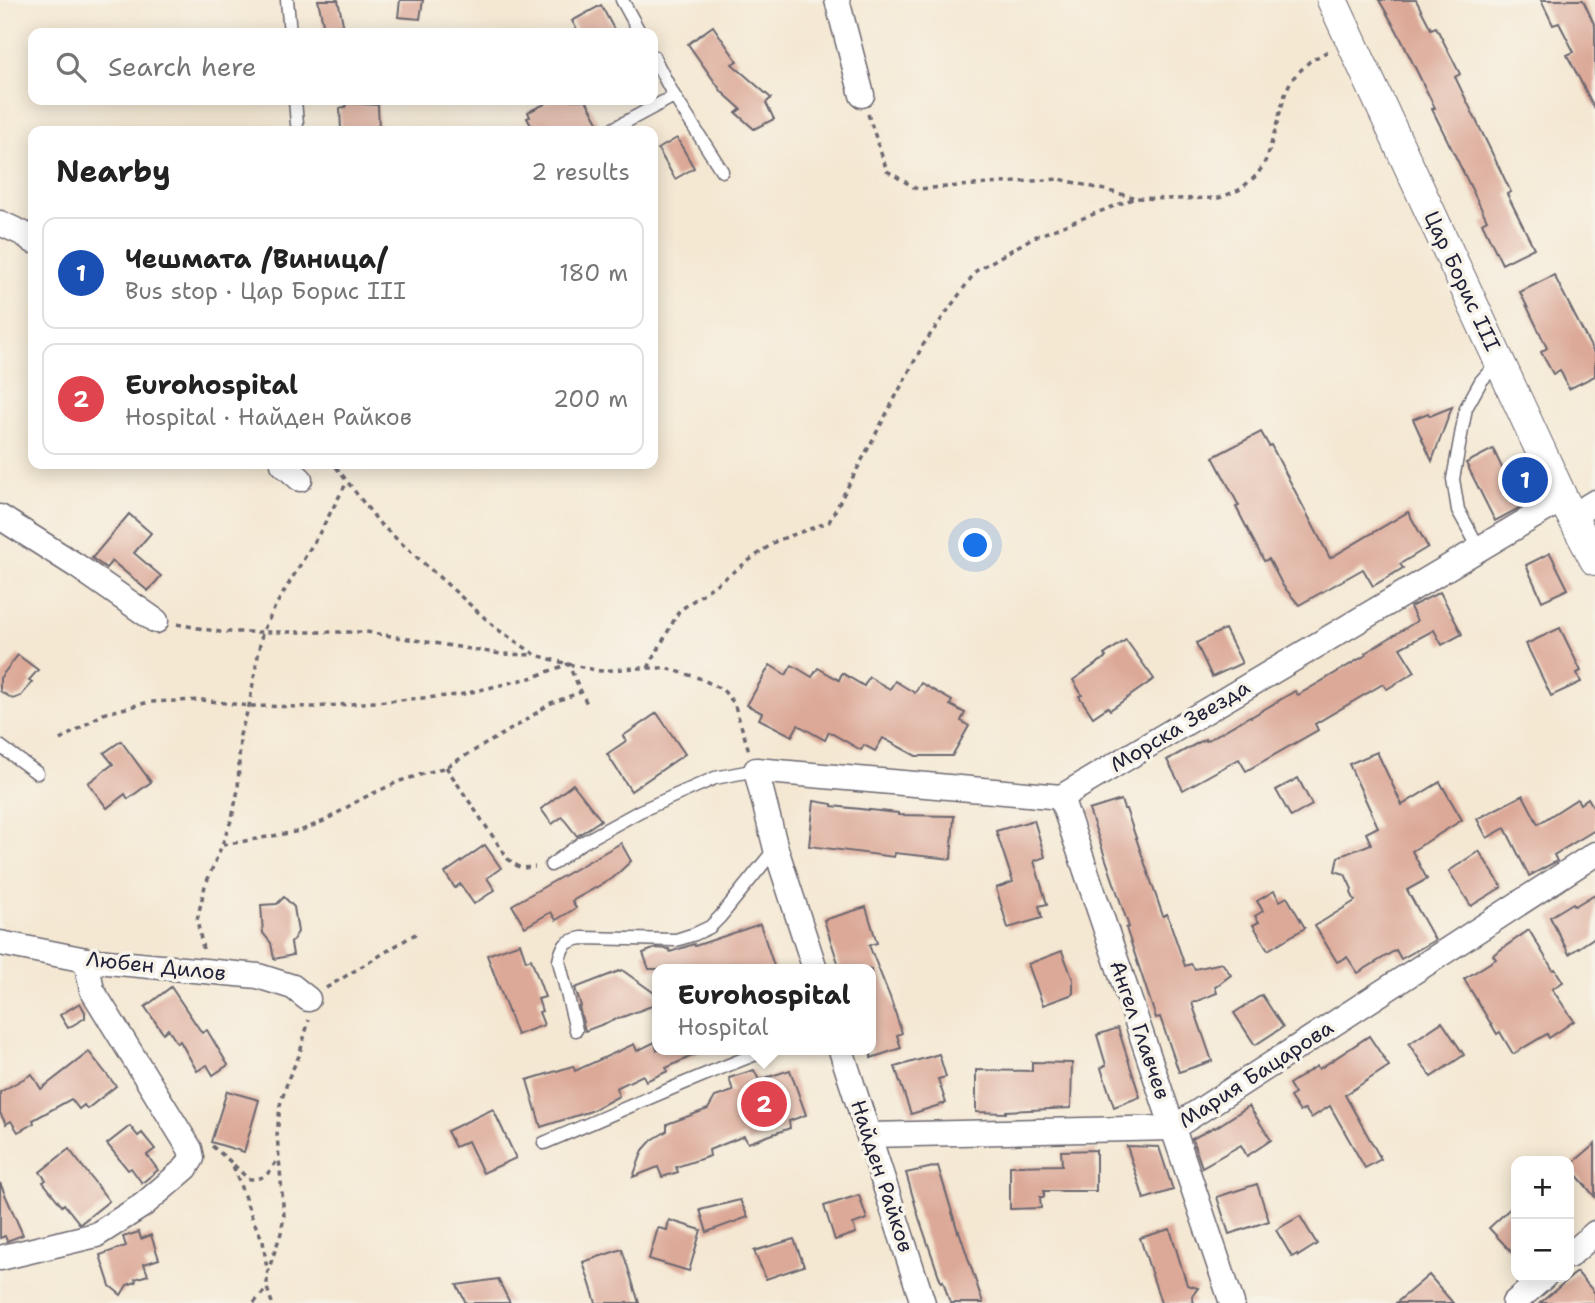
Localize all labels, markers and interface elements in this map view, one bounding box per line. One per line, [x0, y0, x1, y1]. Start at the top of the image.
search box [28, 28, 658, 105]
icon: search [52, 48, 90, 86]
text: Search here [108, 49, 257, 84]
text: Nearby [56, 151, 171, 192]
text: 2 results [531, 157, 630, 187]
street label: Цар Борис III [1417, 206, 1507, 356]
text: Чешмата /Виница/ [125, 241, 387, 276]
text: 1 [76, 258, 86, 288]
text: 180 m [559, 258, 628, 288]
text: Bus stop · Цар Борис III [125, 276, 406, 306]
text: Eurohospital [125, 367, 298, 402]
text: 2 [73, 384, 89, 414]
text: 200 m [553, 384, 628, 414]
text: Hospital · Найден Райков [125, 402, 412, 432]
pin: 1 [1502, 454, 1548, 506]
your location [958, 528, 992, 562]
street label: Морска Звезда [1105, 673, 1255, 779]
street label: Любен Дилов [85, 945, 227, 987]
street label: Ангел Главчев [1103, 957, 1177, 1103]
popup [652, 964, 876, 1055]
text: Eurohospital [677, 977, 851, 1012]
text: Hospital [677, 1012, 768, 1042]
street label: Мария Бацарова [1173, 1013, 1339, 1135]
pin: 2 [741, 1078, 787, 1130]
street label: Найден Райков [844, 1096, 920, 1256]
map controls [1511, 1156, 1574, 1282]
button: + [1511, 1156, 1574, 1219]
button: − [1511, 1219, 1574, 1282]

